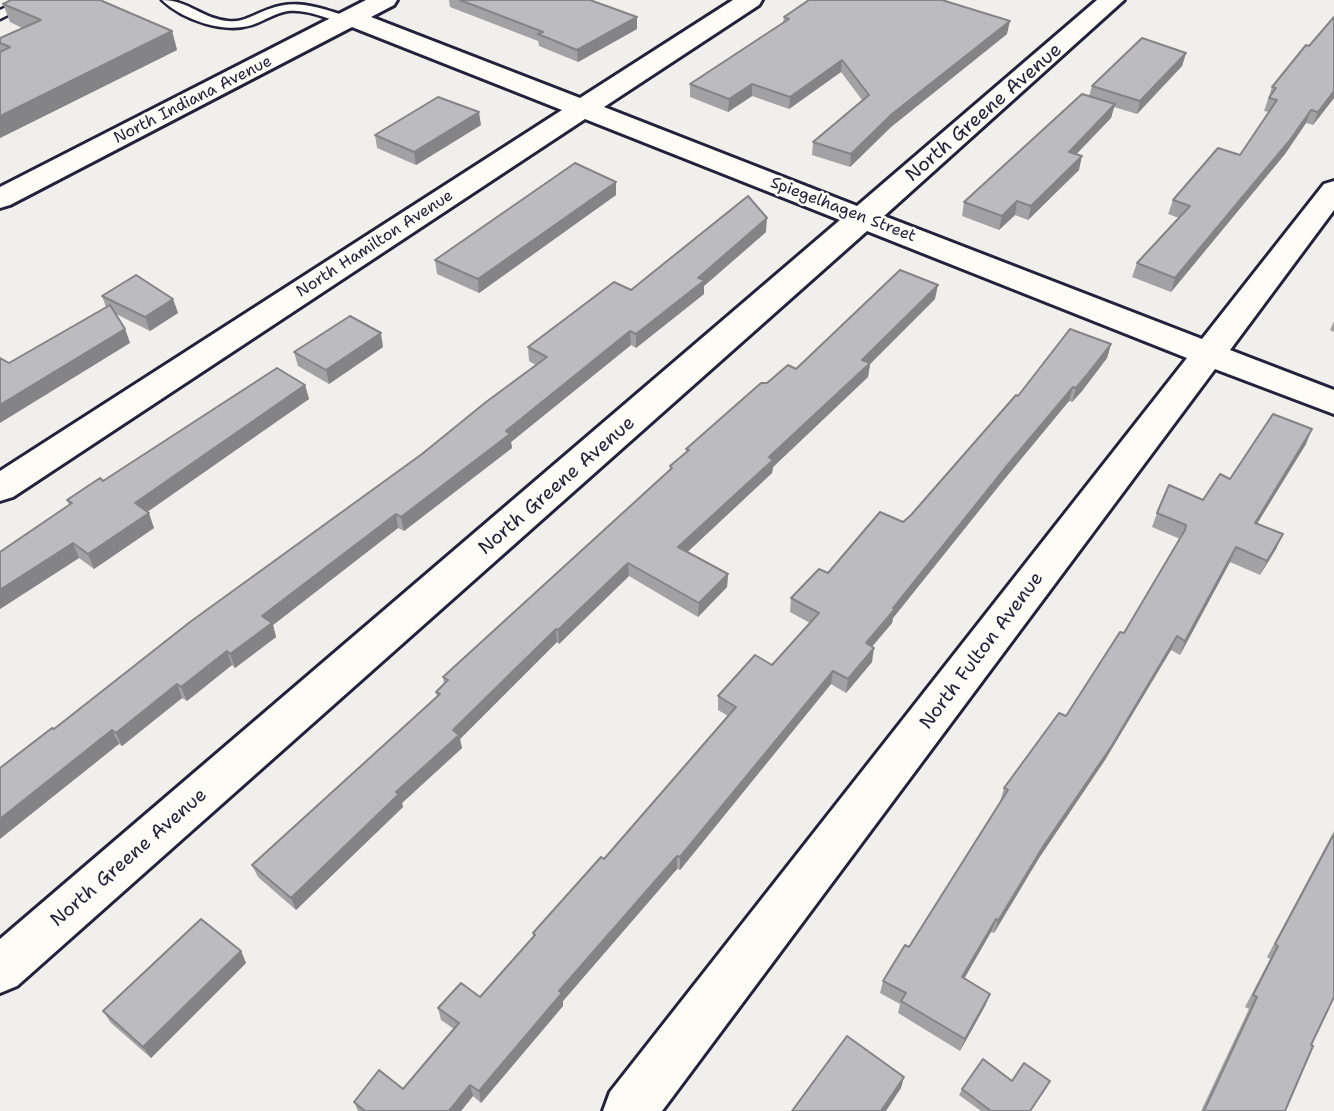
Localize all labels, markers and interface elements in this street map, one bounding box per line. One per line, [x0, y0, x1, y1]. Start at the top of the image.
street label: North Greene Avenue [901, 39, 1067, 187]
street label: North Indiana Avenue [111, 52, 275, 148]
street label: Spiegelhagen Street [767, 173, 919, 247]
street label: North Hamilton Avenue [293, 186, 457, 302]
street label: North Greene Avenue [474, 412, 640, 560]
street label: North Fulton Avenue [915, 568, 1049, 734]
street label: North Greene Avenue [46, 784, 212, 932]

